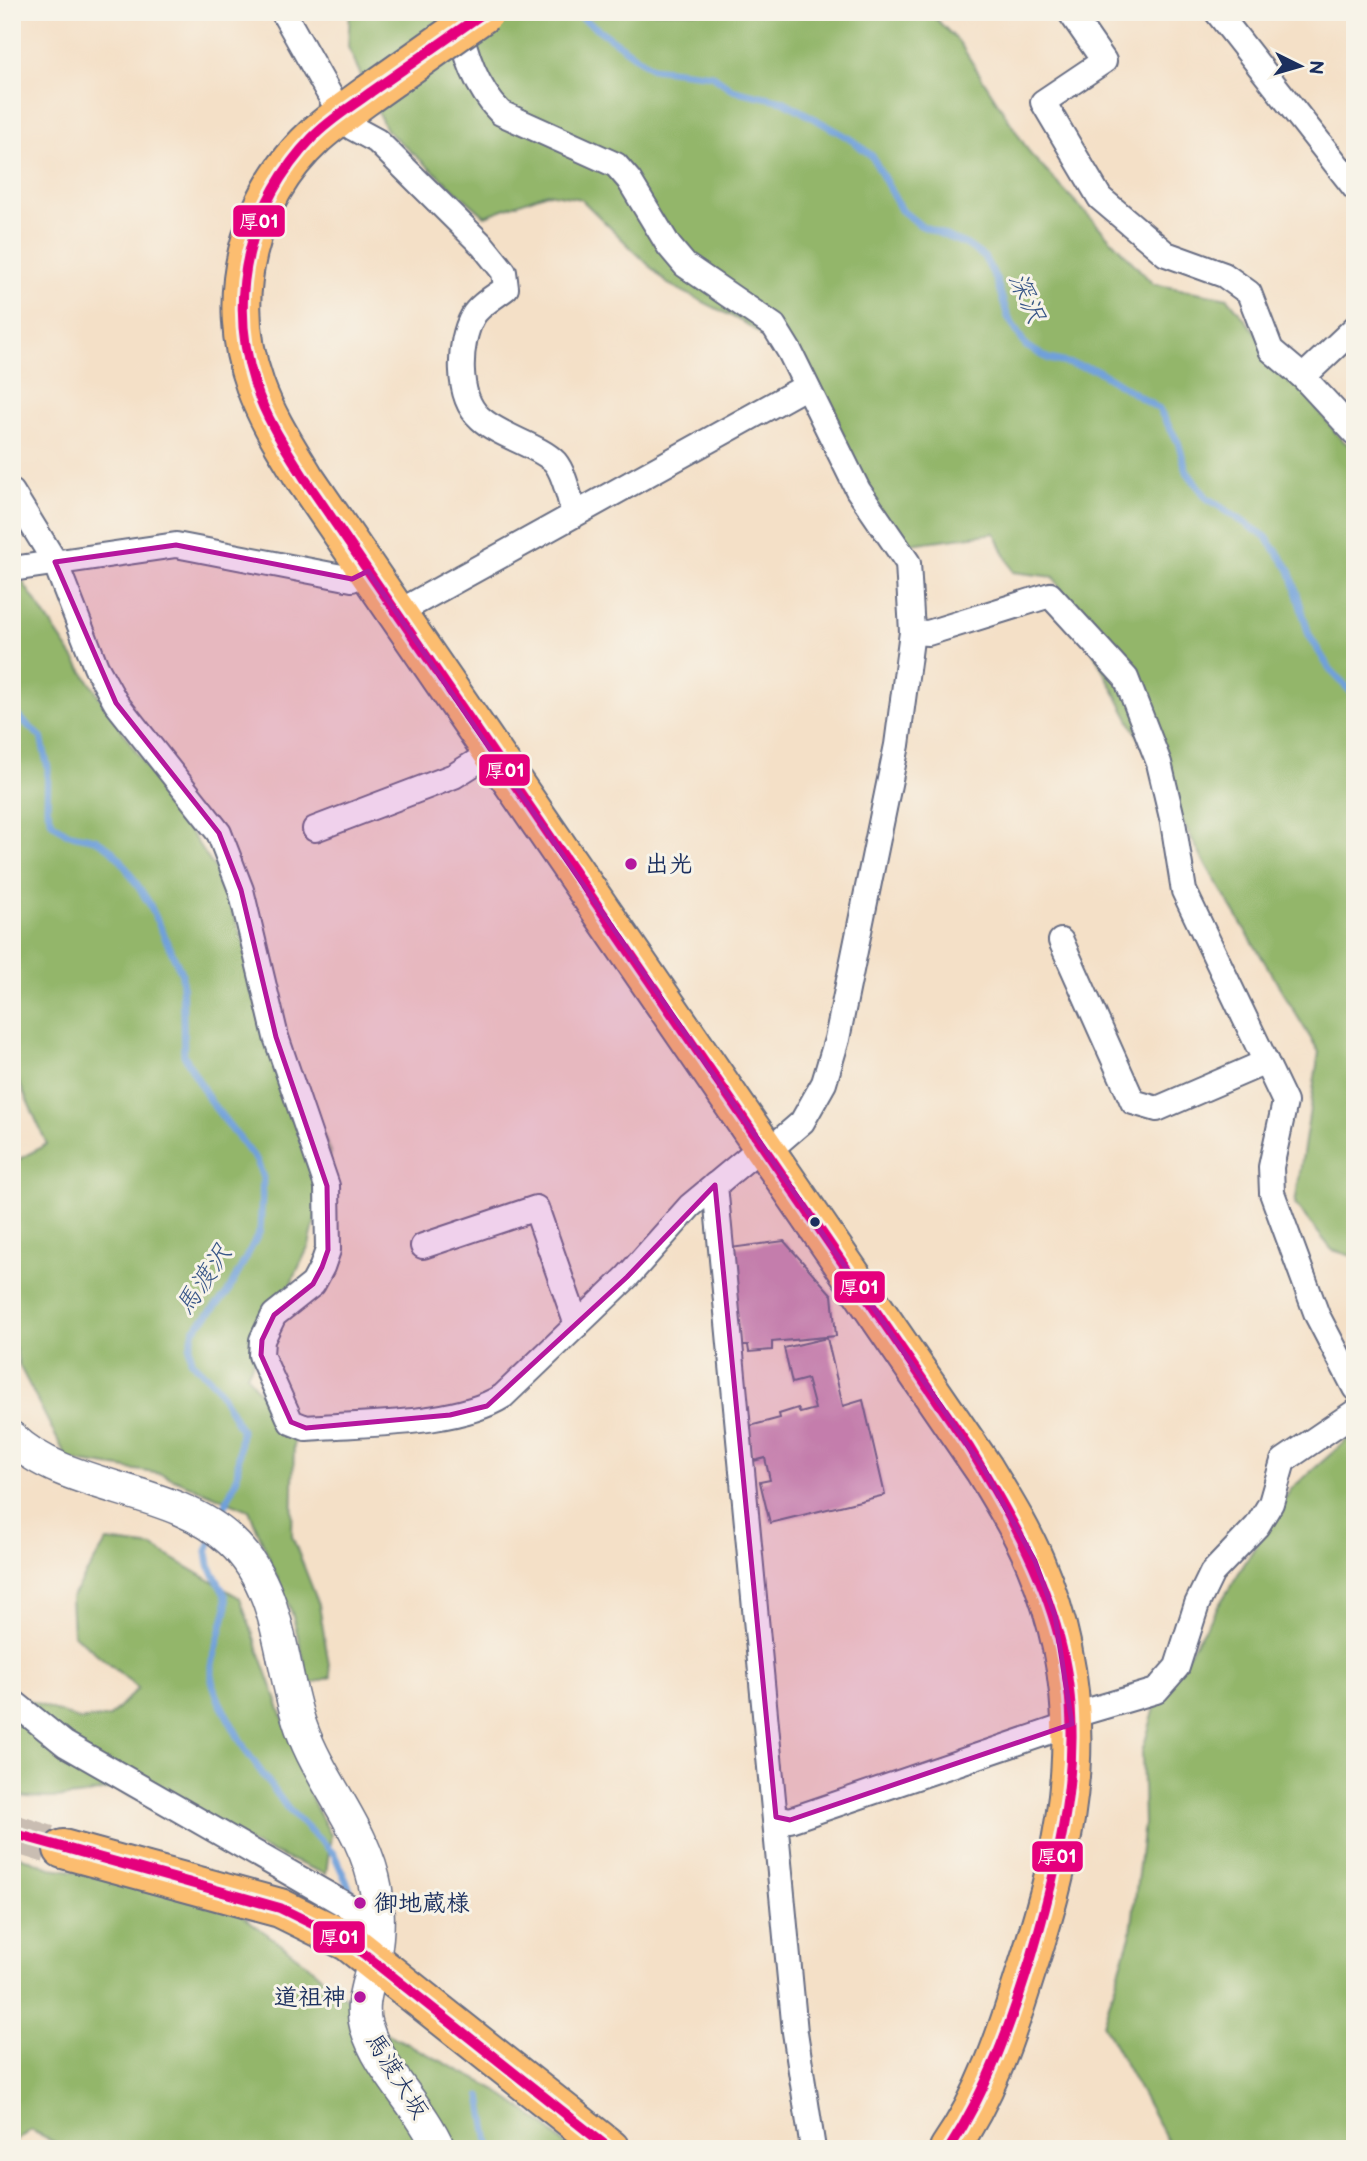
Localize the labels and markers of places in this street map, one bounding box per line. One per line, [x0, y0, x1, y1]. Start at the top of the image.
place label: 出光 [645, 850, 693, 879]
marker: 出光 [623, 856, 639, 872]
unlabelled marker [808, 1215, 822, 1229]
place label: 御地蔵様 [374, 1889, 470, 1918]
marker: 御地蔵様 [352, 1895, 368, 1911]
place label: 道祖神 [274, 1983, 346, 2012]
marker: 道祖神 [352, 1989, 368, 2005]

